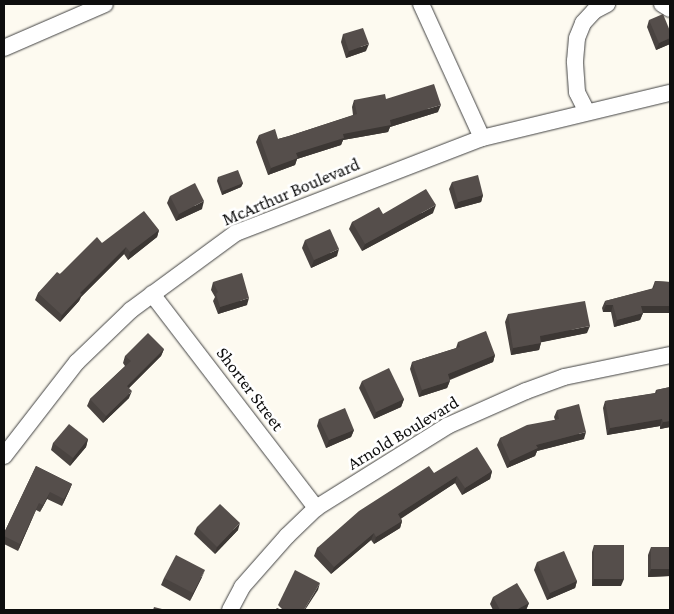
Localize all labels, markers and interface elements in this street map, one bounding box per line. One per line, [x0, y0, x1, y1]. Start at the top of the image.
street label: McArthur Boulevard [219, 153, 363, 231]
street label: Shorter Street [212, 343, 288, 435]
street label: Arnold Boulevard [344, 391, 462, 475]

